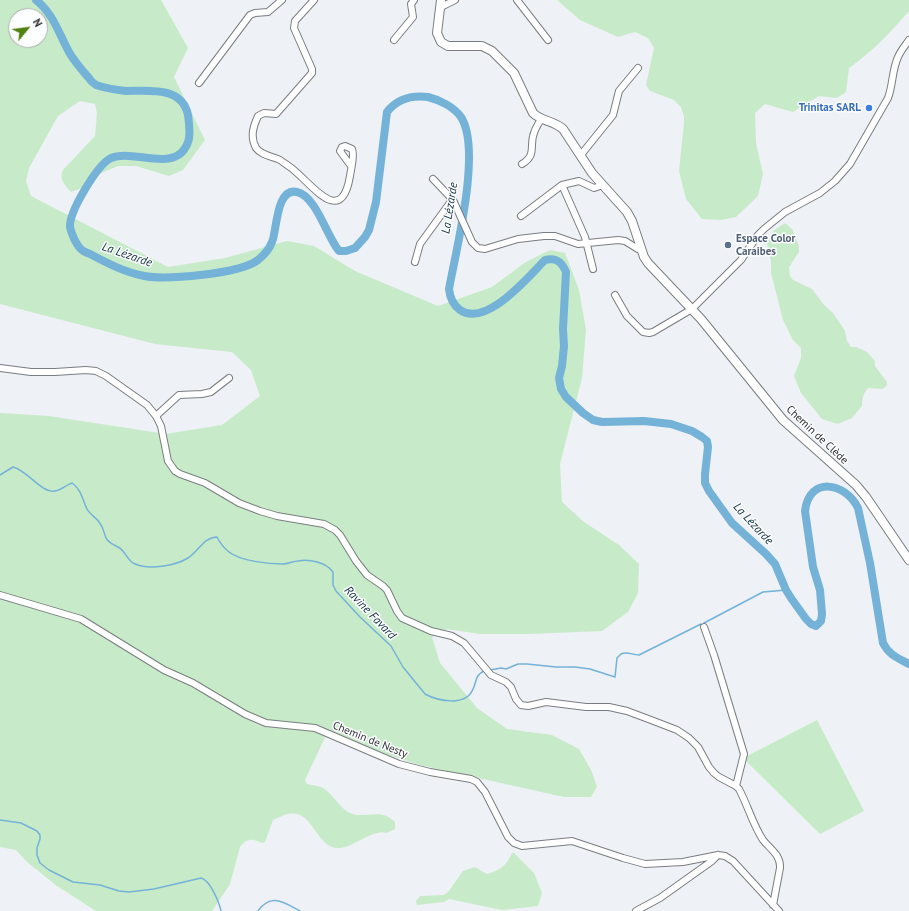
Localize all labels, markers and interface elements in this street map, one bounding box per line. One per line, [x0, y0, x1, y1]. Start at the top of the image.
north arrow [8, 8, 48, 48]
text: N [30, 16, 45, 29]
place label: Trinitas SARL [799, 101, 861, 115]
marker: Trinitas SARL [864, 103, 874, 113]
water label: La Lézarde [439, 181, 461, 235]
place label: Espace Color Caraibes [736, 232, 795, 258]
water label: La Lézarde [100, 240, 154, 270]
marker: Espace Color Caraibes [723, 240, 733, 250]
street label: Chemin de Clède [783, 403, 851, 467]
water label: La Lézarde [730, 500, 776, 548]
water label: Ravine Favard [341, 583, 399, 643]
street label: Chemin de Nesty [331, 719, 409, 761]

